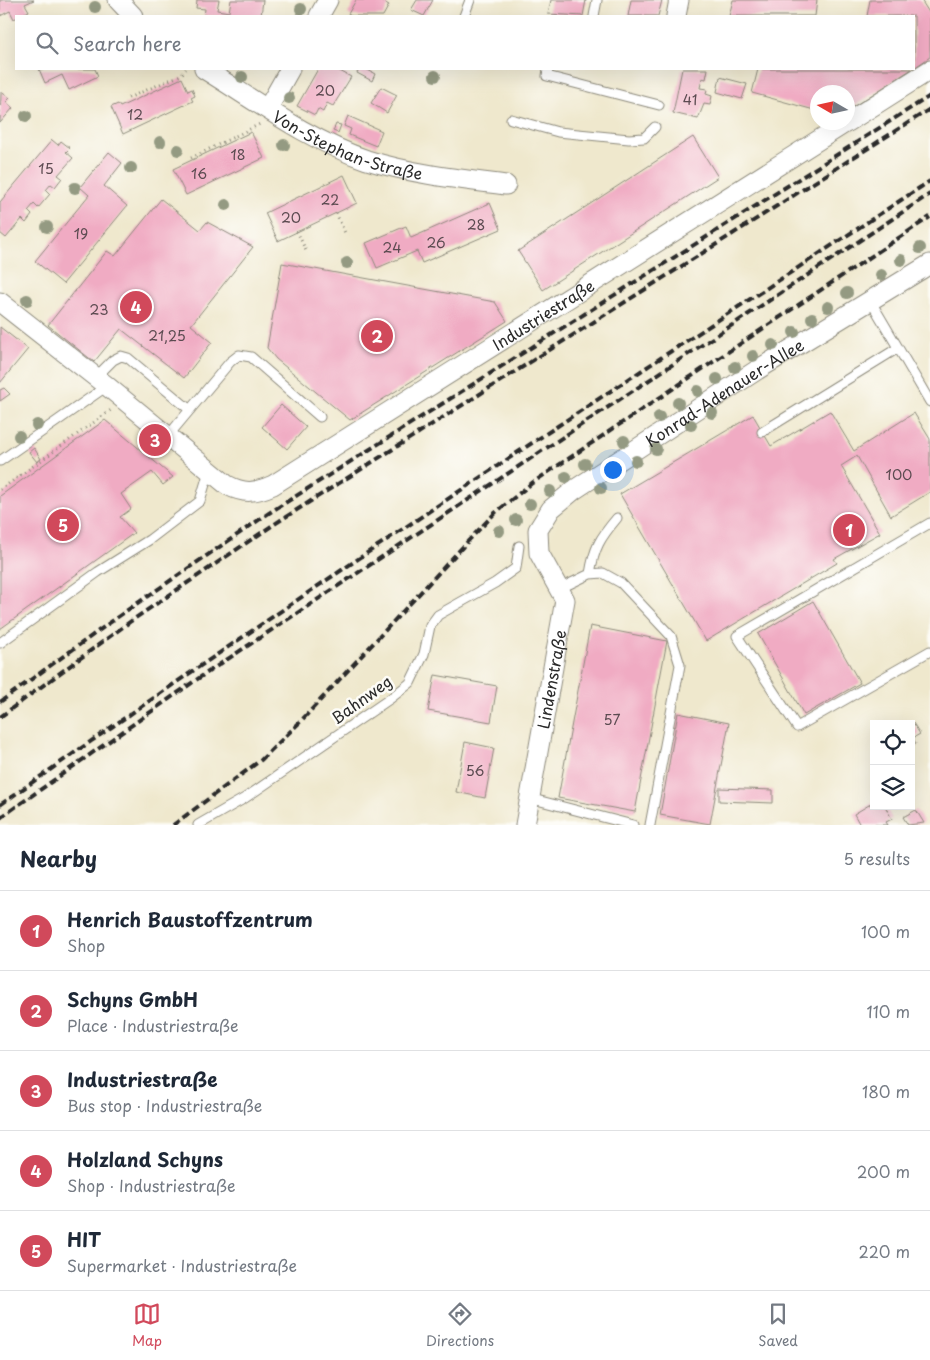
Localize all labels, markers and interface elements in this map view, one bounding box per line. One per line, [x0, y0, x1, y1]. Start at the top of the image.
search box [15, 15, 915, 70]
icon: search [33, 29, 61, 57]
text: Search here [73, 29, 182, 57]
house number: 20 [315, 80, 335, 101]
north arrow [810, 85, 855, 130]
house number: 41 [683, 89, 697, 110]
house number: 12 [127, 104, 143, 125]
street label: Von-Stephan-Straße [269, 104, 425, 185]
house number: 18 [230, 144, 246, 165]
house number: 15 [38, 158, 54, 179]
house number: 16 [191, 163, 207, 184]
house number: 22 [321, 189, 339, 210]
house number: 20 [281, 207, 301, 228]
house number: 28 [467, 214, 485, 235]
house number: 19 [74, 223, 88, 244]
house number: 26 [426, 232, 446, 253]
house number: 24 [383, 237, 401, 258]
street label: Industriestraße [487, 273, 599, 356]
pin: 4 [120, 288, 152, 326]
house number: 23 [90, 299, 108, 320]
pin: 2 [361, 317, 393, 355]
house number: 21,25 [148, 325, 186, 346]
street label: Konrad-Adenauer-Allee [640, 332, 808, 452]
pin: 3 [139, 421, 171, 459]
your location [600, 457, 626, 483]
house number: 100 [886, 464, 912, 485]
pin: 5 [47, 506, 79, 544]
pin: 1 [833, 511, 865, 549]
street label: Lindenstraße [530, 628, 571, 731]
street label: Bahnweg [326, 669, 396, 729]
house number: 57 [604, 709, 620, 730]
map controls [870, 720, 915, 810]
button: locate [870, 720, 915, 765]
house number: 56 [466, 760, 485, 781]
button: layers [870, 765, 915, 810]
text: Nearby [20, 842, 97, 874]
text: 5 results [843, 846, 910, 870]
text: Henrich Baustoffzentrum [67, 905, 313, 933]
text: 1 [32, 919, 40, 943]
text: 100 m [861, 919, 910, 943]
text: Shop [67, 933, 105, 957]
text: Schyns GmbH [67, 985, 198, 1013]
text: 2 [30, 999, 42, 1023]
text: 110 m [867, 999, 910, 1023]
text: Place · Industriestraße [67, 1013, 239, 1037]
text: Industriestraße [67, 1065, 217, 1093]
text: 3 [31, 1079, 41, 1103]
text: 180 m [862, 1079, 910, 1103]
text: Bus stop · Industriestraße [67, 1093, 262, 1117]
text: Holzland Schyns [67, 1145, 223, 1173]
text: 4 [31, 1159, 41, 1183]
text: 200 m [857, 1159, 910, 1183]
text: Shop · Industriestraße [67, 1173, 235, 1197]
text: HIT [67, 1225, 101, 1253]
text: 5 [31, 1239, 41, 1263]
text: 220 m [859, 1239, 910, 1263]
text: Supermarket · Industriestraße [67, 1253, 297, 1277]
tab: Map [132, 1300, 162, 1351]
tab: Directions [426, 1300, 494, 1351]
tab: Saved [758, 1300, 798, 1351]

